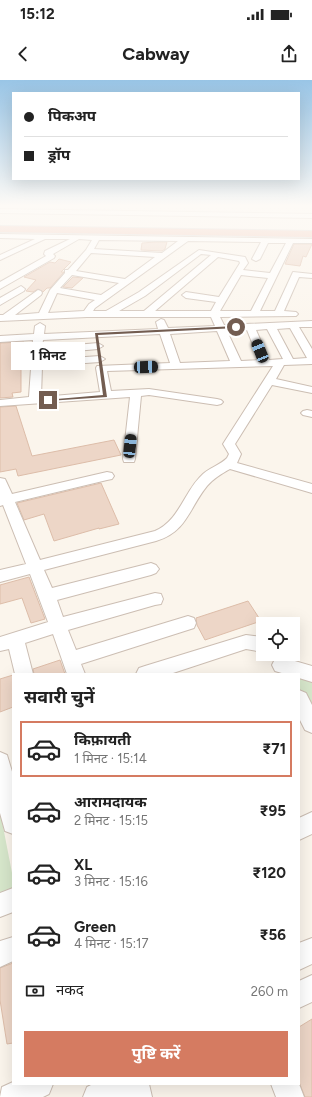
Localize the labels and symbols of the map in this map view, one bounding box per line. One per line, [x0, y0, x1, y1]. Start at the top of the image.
route start [227, 318, 245, 336]
car [250, 338, 270, 364]
callout: 1 मिनट [11, 342, 85, 370]
car [134, 361, 158, 373]
route end [39, 391, 57, 409]
car [123, 433, 137, 459]

